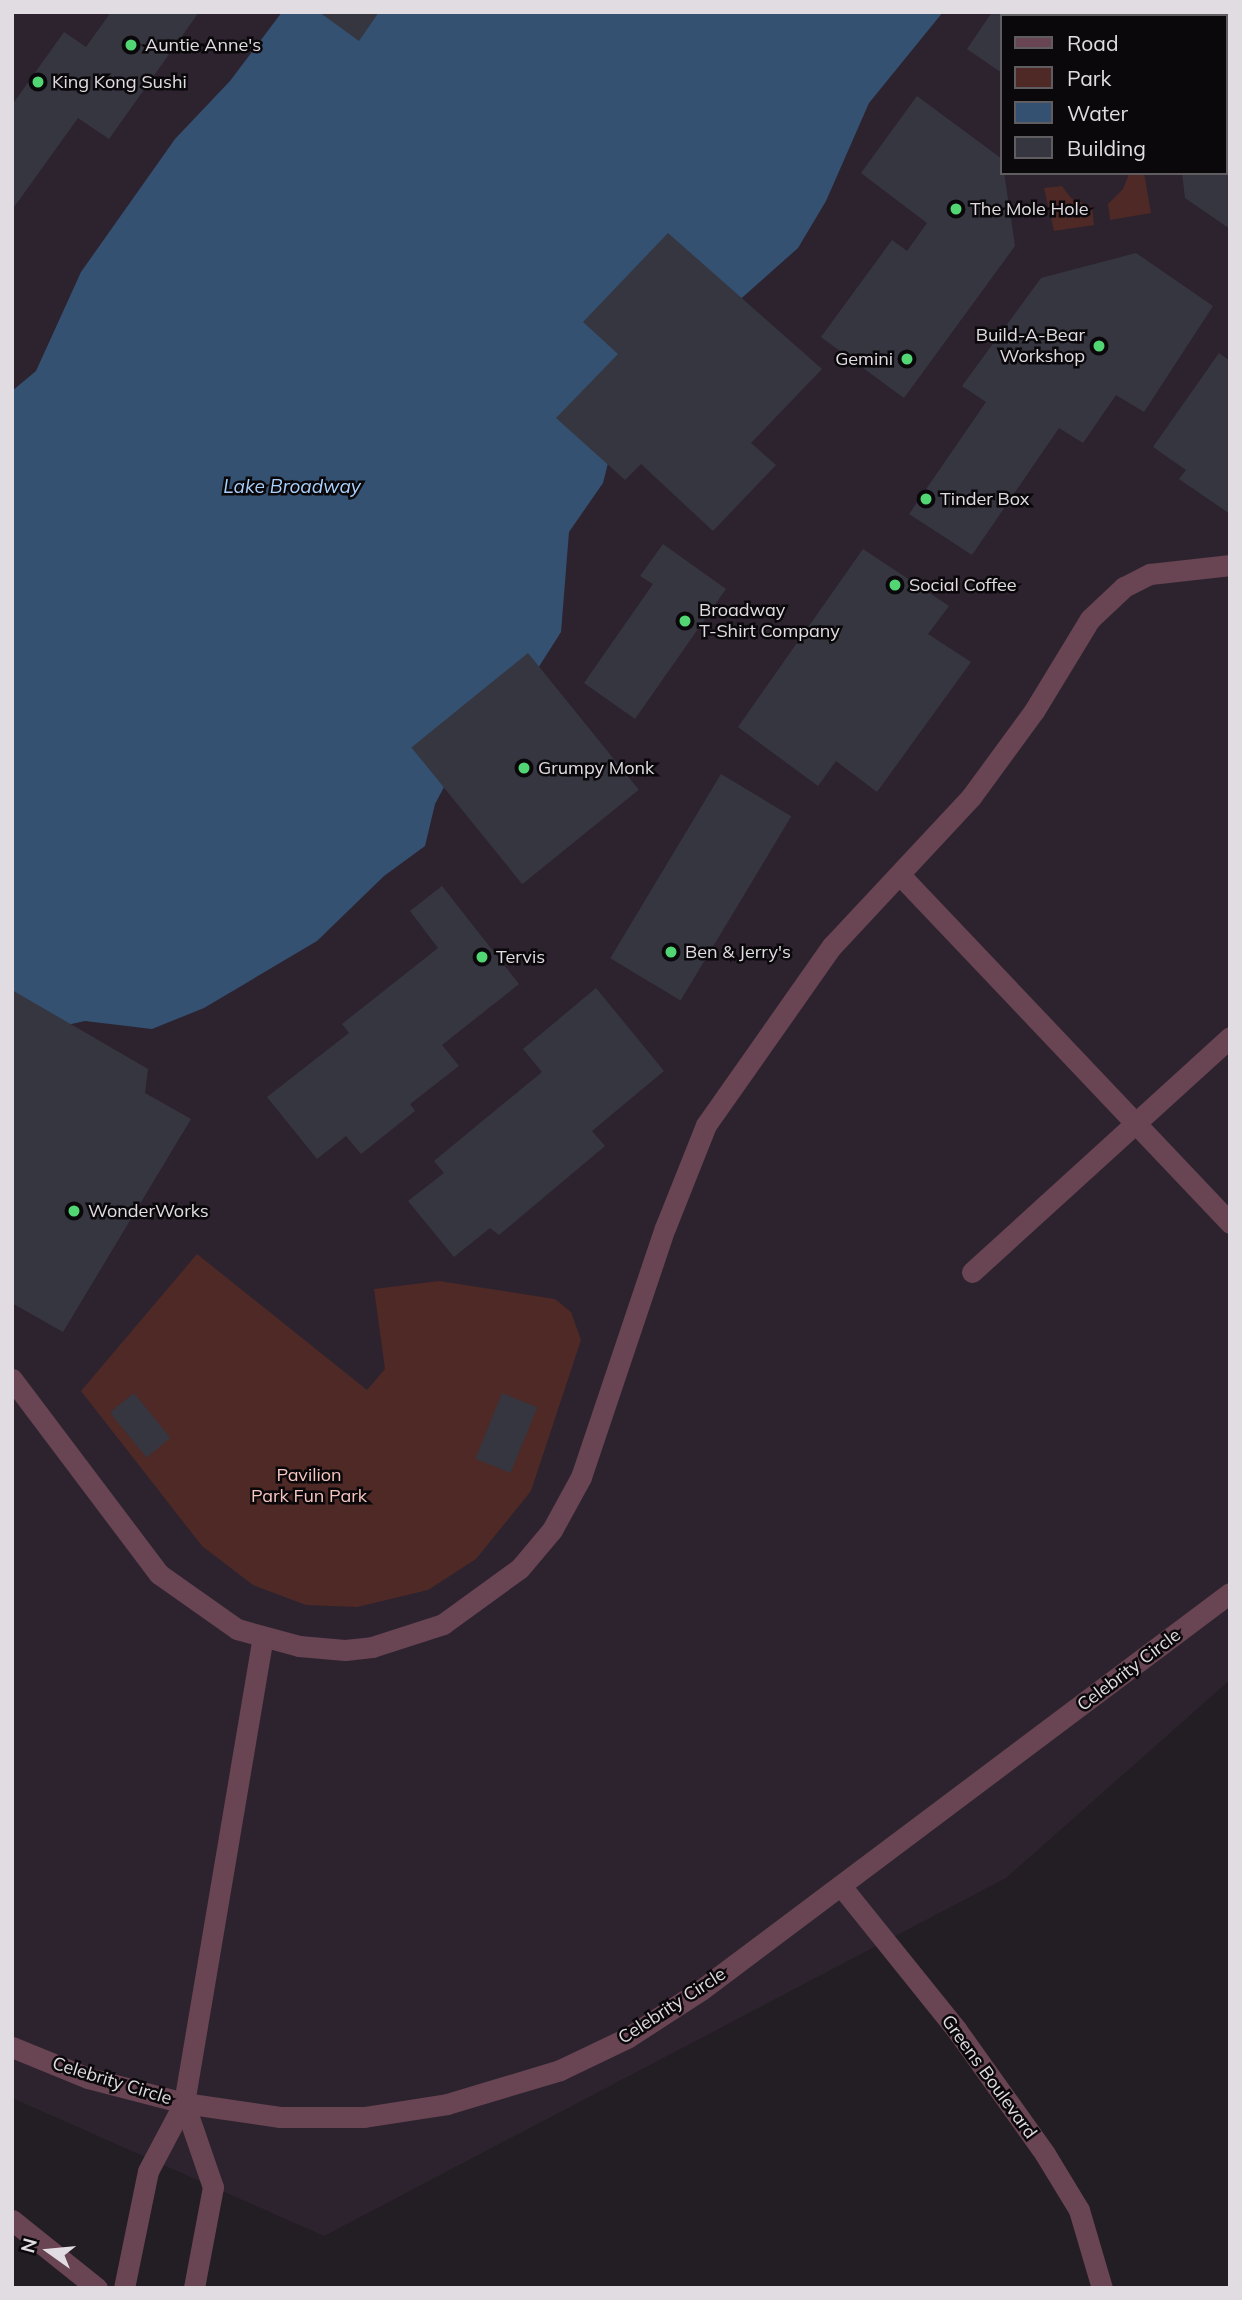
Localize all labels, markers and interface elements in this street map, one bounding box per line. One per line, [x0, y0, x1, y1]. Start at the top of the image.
legend [1000, 14, 1228, 175]
text: Road [1067, 30, 1118, 56]
place label: Auntie Anne's [145, 34, 261, 56]
marker: Auntie Anne's [123, 37, 139, 53]
text: Park [1067, 65, 1111, 91]
place label: King Kong Sushi [52, 71, 187, 93]
marker: King Kong Sushi [30, 74, 46, 90]
text: Water [1067, 100, 1128, 126]
text: Building [1067, 135, 1146, 161]
place label: The Mole Hole [970, 198, 1089, 220]
marker: The Mole Hole [948, 201, 964, 217]
place label: Build-A-Bear Workshop [976, 325, 1085, 368]
marker: Build-A-Bear Workshop [1091, 338, 1107, 354]
place label: Gemini [835, 348, 893, 370]
marker: Gemini [899, 351, 915, 367]
water label: Lake Broadway [223, 476, 361, 498]
place label: Tinder Box [940, 488, 1029, 510]
marker: Tinder Box [918, 491, 934, 507]
place label: Social Coffee [909, 574, 1017, 596]
marker: Social Coffee [887, 577, 903, 593]
place label: Broadway T-Shirt Company [699, 600, 840, 642]
marker: Broadway T-Shirt Company [677, 613, 693, 629]
place label: Grumpy Monk [538, 757, 654, 779]
marker: Grumpy Monk [516, 760, 532, 776]
place label: Ben & Jerry's [685, 941, 791, 963]
marker: Ben & Jerry's [663, 944, 679, 960]
place label: Tervis [496, 946, 545, 968]
marker: Tervis [474, 949, 490, 965]
place label: WonderWorks [88, 1200, 209, 1222]
marker: WonderWorks [66, 1203, 82, 1219]
park label: Pavilion Park Fun Park [251, 1465, 367, 1508]
street label: Celebrity Circle [1073, 1624, 1185, 1716]
street label: Celebrity Circle [614, 1963, 730, 2049]
street label: Greens Boulevard [937, 2011, 1041, 2143]
street label: Celebrity Circle [50, 2053, 174, 2109]
north arrow [14, 2216, 84, 2286]
text: N [15, 2236, 42, 2256]

